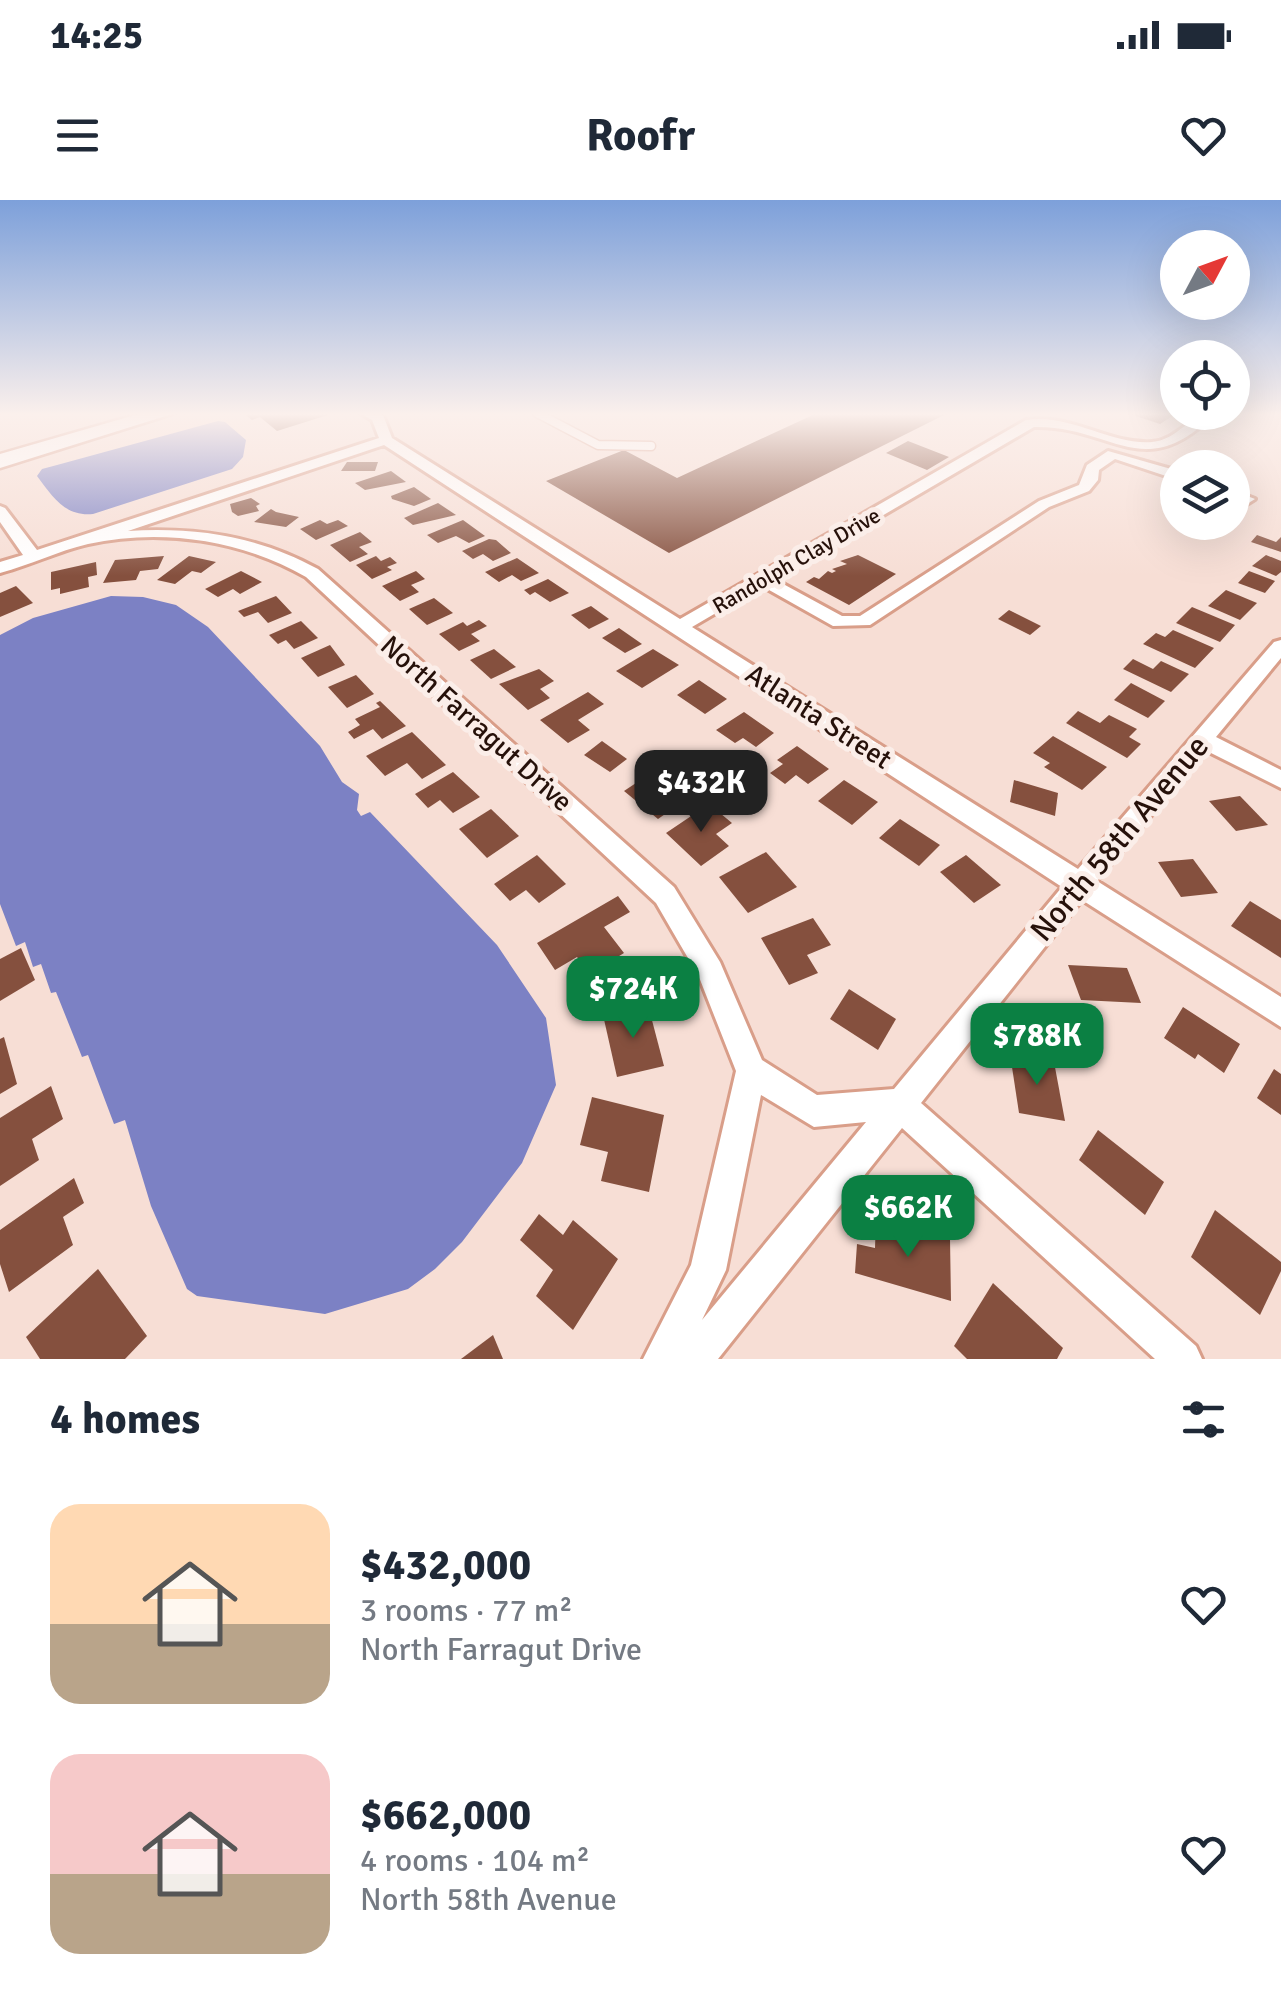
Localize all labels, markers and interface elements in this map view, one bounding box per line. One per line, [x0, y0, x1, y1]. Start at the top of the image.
text: 14:25 [50, 12, 143, 59]
icon: menu [50, 108, 105, 163]
text: Roofr [586, 108, 695, 163]
icon: heart [1176, 108, 1231, 163]
north arrow [1160, 230, 1250, 320]
map controls [1160, 230, 1250, 540]
button: locate [1160, 340, 1250, 430]
button: layers [1160, 450, 1250, 540]
street label: Randolph Clay Drive [708, 501, 885, 619]
street label: North Farragut Drive [373, 629, 579, 819]
street label: Atlanta Street [739, 657, 898, 777]
street label: North 58th Avenue [1022, 727, 1217, 949]
pin: $432K [631, 750, 771, 835]
text: $432K [657, 763, 745, 802]
pin: $724K [563, 956, 703, 1041]
text: $724K [589, 969, 677, 1008]
pin: $788K [967, 1003, 1107, 1088]
text: $788K [993, 1016, 1081, 1055]
pin: $662K [838, 1175, 978, 1260]
text: $662K [864, 1188, 952, 1227]
icon: filters [1176, 1392, 1231, 1447]
text: 4 homes [50, 1394, 200, 1445]
text: $432,000 [360, 1540, 531, 1591]
icon: home [130, 1544, 250, 1664]
icon: heart [1176, 1577, 1231, 1632]
text: 3 rooms · 77 m² [360, 1591, 573, 1630]
text: North Farragut Drive [360, 1630, 642, 1669]
text: $662,000 [360, 1790, 531, 1841]
icon: home [130, 1794, 250, 1914]
icon: heart [1176, 1827, 1231, 1882]
text: 4 rooms · 104 m² [360, 1841, 590, 1880]
text: North 58th Avenue [360, 1880, 617, 1919]

